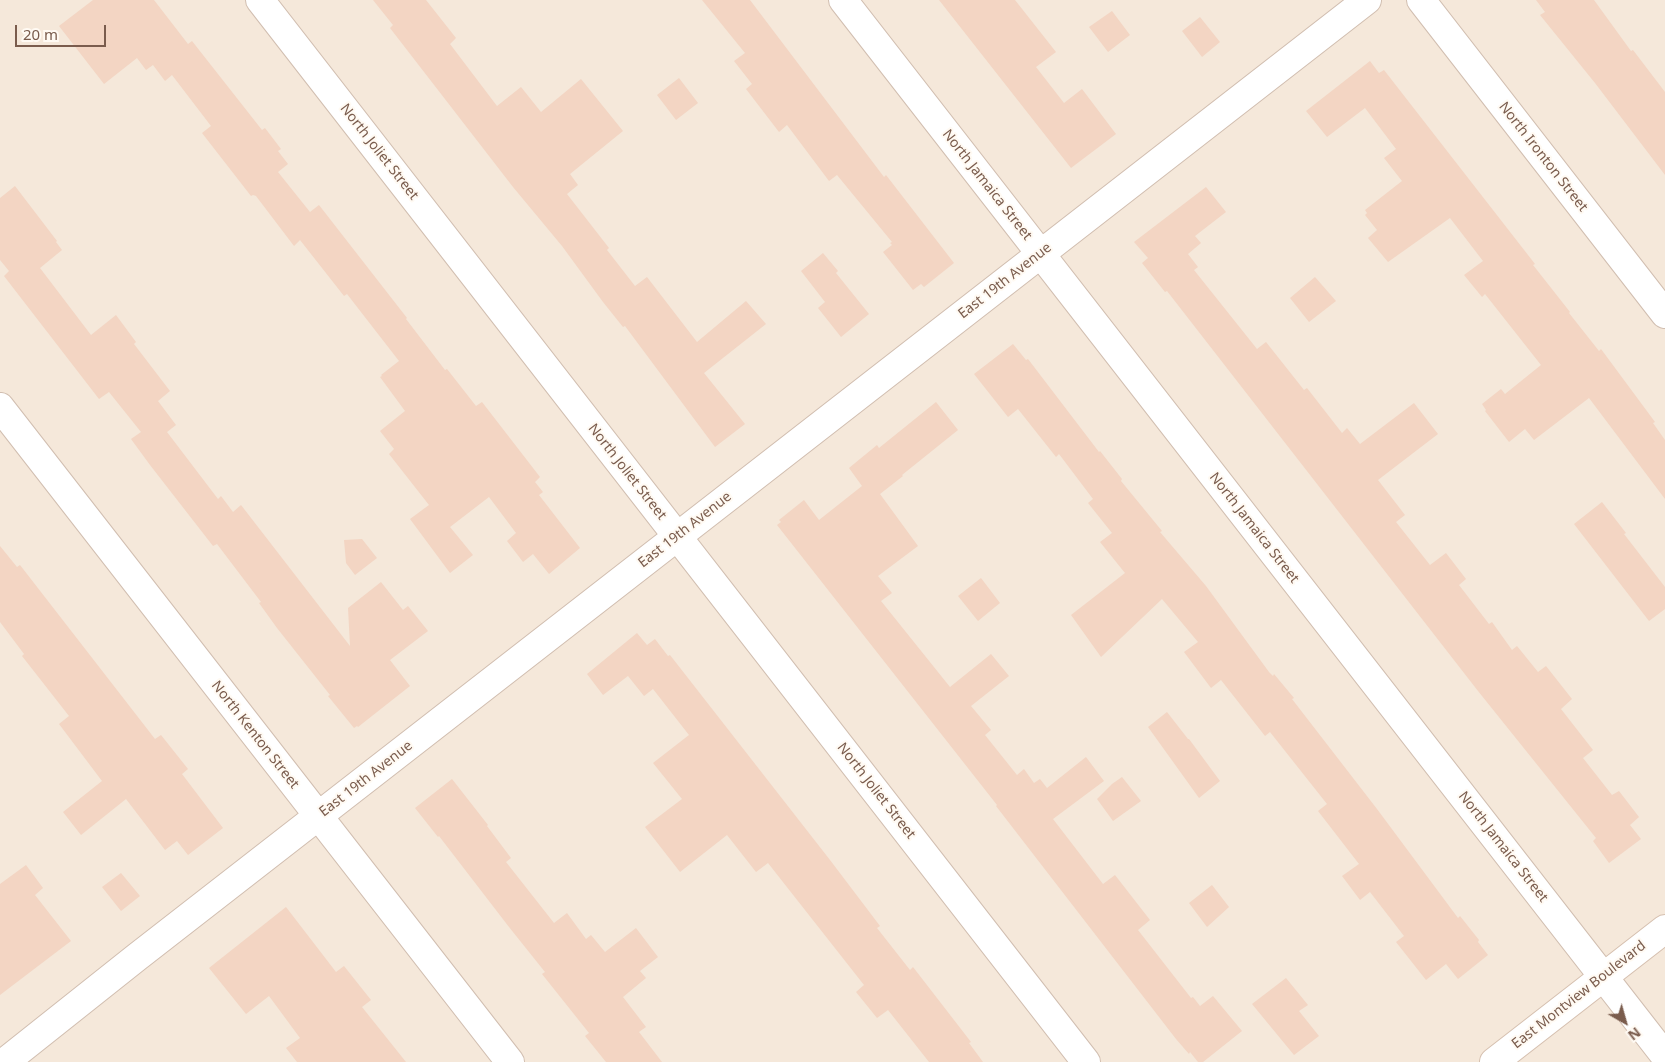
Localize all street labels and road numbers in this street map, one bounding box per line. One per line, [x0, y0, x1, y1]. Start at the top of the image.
street label: North Ironton Street [1495, 99, 1591, 215]
street label: North Joliet Street [336, 101, 422, 203]
street label: North Jamaica Street [939, 126, 1035, 244]
street label: East 19th Avenue [955, 239, 1055, 323]
street label: North Joliet Street [584, 421, 670, 523]
street label: North Jamaica Street [1206, 469, 1302, 587]
street label: East 19th Avenue [635, 488, 735, 572]
street label: North Kenton Street [208, 678, 302, 792]
street label: East 19th Avenue [316, 737, 416, 821]
street label: North Joliet Street [833, 740, 919, 842]
street label: North Jamaica Street [1455, 788, 1551, 906]
street label: East Montview Boulevard [1509, 937, 1649, 1053]

